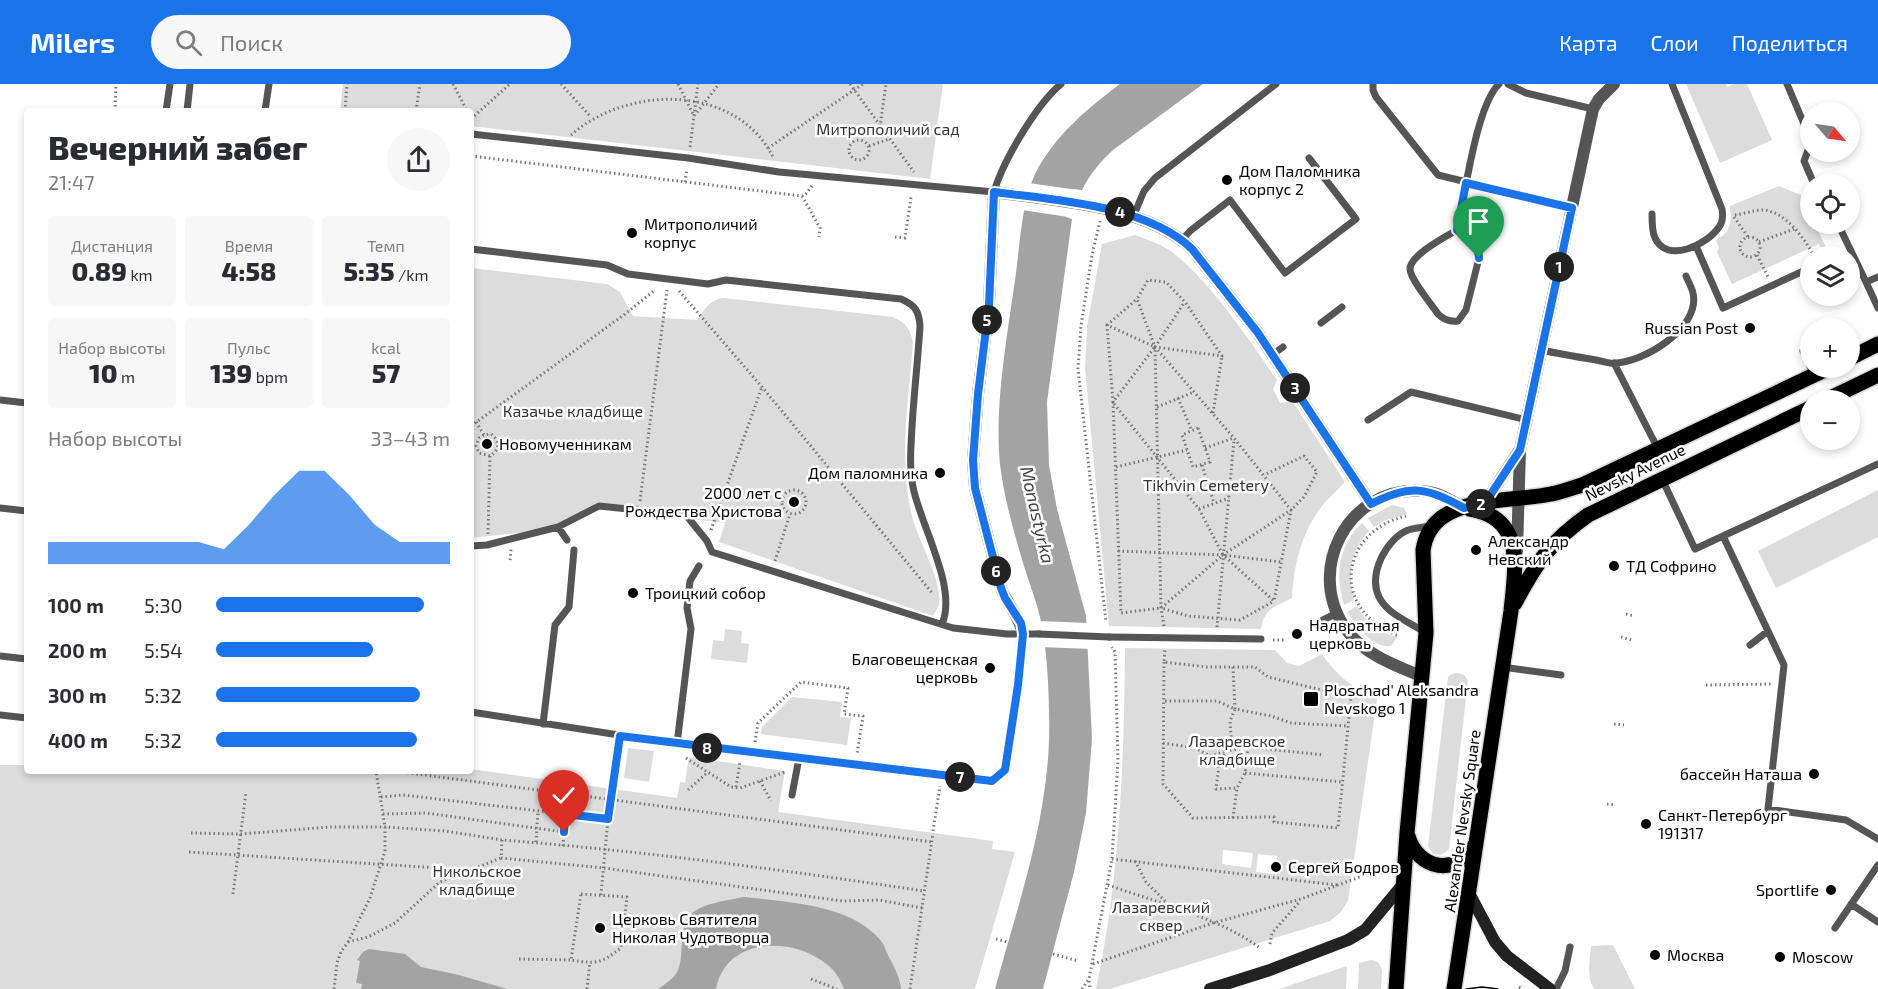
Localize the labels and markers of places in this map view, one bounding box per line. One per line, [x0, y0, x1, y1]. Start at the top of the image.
place label: Дом Паломника корпус 2 [1239, 161, 1361, 199]
marker: Дом Паломника корпус 2 [1220, 173, 1234, 187]
pin [1453, 196, 1504, 258]
pin: 4 [1105, 197, 1135, 227]
place label: Митрополичий корпус [644, 214, 758, 252]
marker: Митрополичий корпус [625, 226, 639, 240]
pin: 1 [1544, 252, 1574, 282]
pin: 5 [972, 305, 1002, 335]
place label: Russian Post [1644, 318, 1738, 337]
marker: Russian Post [1743, 321, 1757, 335]
pin: 3 [1280, 373, 1310, 403]
place label: Новомученникам [499, 434, 632, 454]
marker: Новомученникам [480, 437, 494, 451]
place label: Дом паломника [808, 463, 928, 482]
marker: Дом паломника [933, 466, 947, 480]
place label: 2000 лет с Рождества Христова [625, 483, 782, 520]
pin: 2 [1466, 489, 1496, 519]
marker: 2000 лет с Рождества Христова [787, 495, 801, 509]
place label: Александр Невский [1488, 531, 1569, 568]
marker: Александр Невский [1469, 543, 1483, 557]
pin: 6 [981, 556, 1011, 586]
place label: ТД Софрино [1626, 556, 1717, 575]
marker: ТД Софрино [1607, 559, 1621, 573]
place label: Троицкий собор [645, 583, 766, 602]
marker: Троицкий собор [626, 586, 640, 600]
place label: Надвратная церковь [1309, 615, 1400, 652]
marker: Надвратная церковь [1290, 627, 1304, 641]
place label: Благовещенская церковь [852, 649, 978, 686]
marker: Благовещенская церковь [983, 661, 997, 675]
place label: Ploschad' Aleksandra Nevskogo 1 [1324, 680, 1479, 717]
marker: Ploschad' Aleksandra Nevskogo 1 [1302, 690, 1320, 708]
pin: 8 [692, 733, 722, 763]
pin: 7 [945, 762, 975, 792]
place label: бассейн Наташа [1680, 764, 1802, 783]
marker: бассейн Наташа [1807, 767, 1821, 781]
pin [538, 770, 589, 832]
place label: Санкт-Петербург 191317 [1658, 805, 1788, 842]
marker: Санкт-Петербург 191317 [1639, 817, 1653, 831]
place label: Сергей Бодров [1288, 857, 1399, 876]
marker: Сергей Бодров [1269, 860, 1283, 874]
place label: Sportlife [1756, 880, 1819, 899]
marker: Sportlife [1824, 883, 1838, 897]
place label: Церковь Святителя Николая Чудотворца [612, 909, 769, 947]
marker: Церковь Святителя Николая Чудотворца [593, 921, 607, 935]
place label: Москва [1667, 945, 1724, 964]
place label: Moscow [1792, 947, 1853, 966]
marker: Москва [1648, 948, 1662, 962]
marker: Moscow [1773, 950, 1787, 964]

